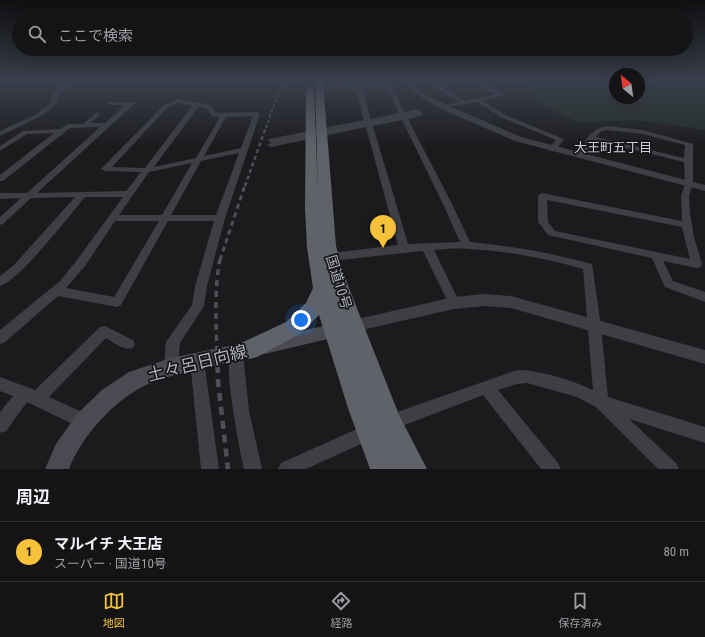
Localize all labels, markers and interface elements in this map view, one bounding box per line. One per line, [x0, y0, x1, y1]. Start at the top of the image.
search box [12, 12, 693, 56]
icon: search [26, 23, 48, 45]
text: ここで検索 [58, 27, 133, 45]
north arrow [609, 68, 645, 104]
district label: 大王町五丁目 [574, 140, 652, 155]
pin: 1 [370, 215, 396, 248]
street label: 国道10号 [323, 253, 355, 311]
your location [291, 310, 311, 330]
street label: 土々呂日向線 [145, 341, 249, 385]
text: 周辺 [16, 487, 50, 507]
text: マルイチ 大王店 [54, 535, 162, 553]
text: 1 [26, 544, 32, 559]
text: 80 m [663, 544, 689, 559]
text: スーパー · 国道10号 [54, 556, 167, 571]
tab: 地図 [103, 590, 125, 630]
tab: 経路 [330, 590, 352, 630]
tab: 保存済み [558, 590, 602, 630]

